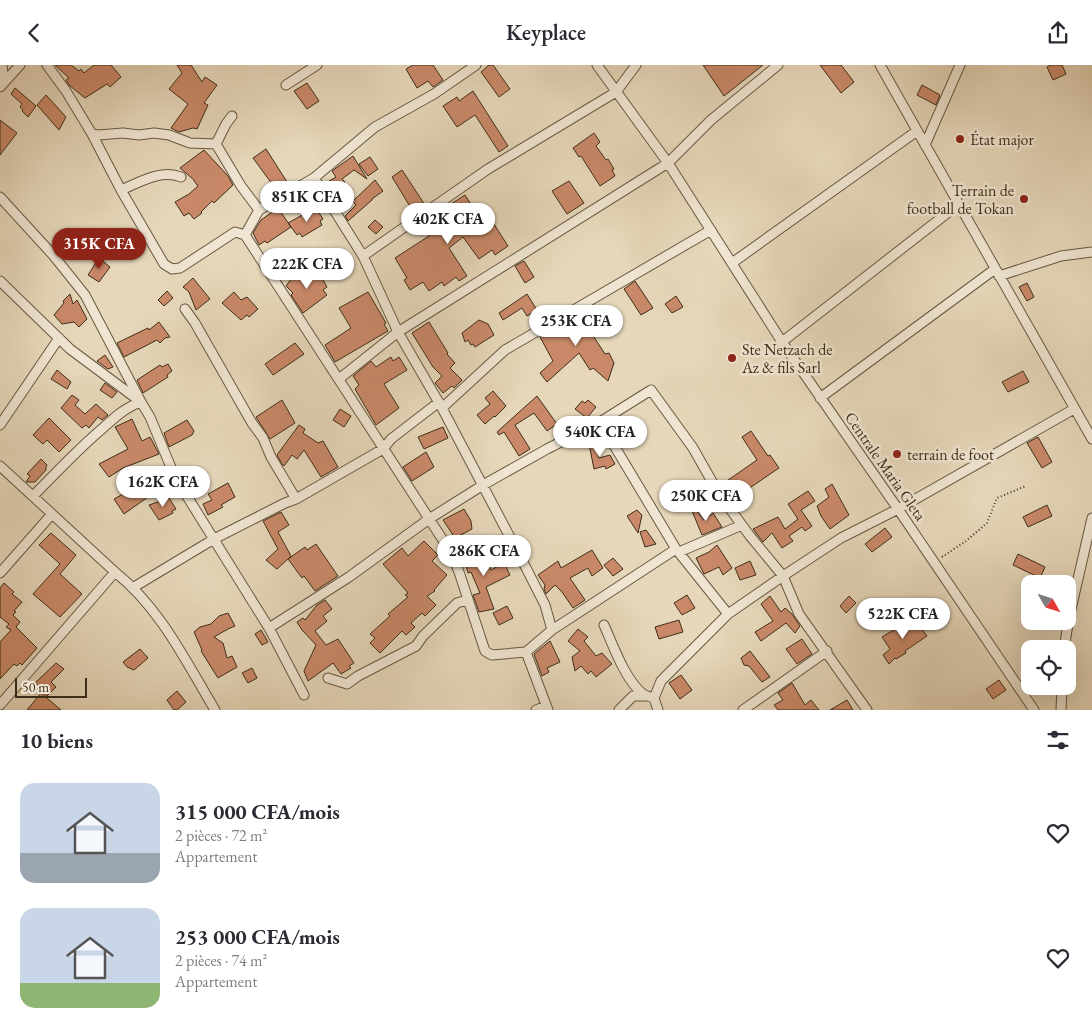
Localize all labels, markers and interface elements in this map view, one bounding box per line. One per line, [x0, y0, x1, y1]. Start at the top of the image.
text: Keyplace [506, 18, 586, 47]
icon: back [20, 19, 48, 47]
icon: share [1044, 19, 1072, 47]
place label: État major [970, 129, 1035, 150]
marker: État major [954, 133, 966, 145]
place label: Terrain de football de Tokan [907, 180, 1015, 219]
pin: 851K CFA [255, 181, 359, 223]
text: 851K CFA [271, 186, 343, 207]
marker: Terrain de football de Tokan [1018, 193, 1030, 205]
pin: 402K CFA [396, 203, 500, 245]
text: 402K CFA [412, 208, 484, 229]
pin: 315K CFA [47, 227, 151, 270]
text: 315K CFA [63, 233, 135, 254]
pin: 222K CFA [255, 247, 359, 290]
text: 222K CFA [271, 253, 343, 274]
pin: 253K CFA [524, 305, 628, 347]
text: 253K CFA [540, 310, 612, 331]
place label: Ste Netzach de Az & fils Sarl [741, 339, 833, 378]
marker: Ste Netzach de Az & fils Sarl [726, 352, 738, 364]
street label: Centrale Maria Gleta [840, 408, 931, 525]
pin: 540K CFA [548, 415, 652, 458]
text: 540K CFA [564, 421, 636, 442]
place label: terrain de foot [907, 444, 994, 465]
marker: terrain de foot [891, 448, 903, 460]
pin: 162K CFA [111, 465, 215, 508]
text: 162K CFA [127, 471, 199, 492]
pin: 250K CFA [654, 479, 758, 522]
text: 250K CFA [670, 485, 742, 506]
pin: 286K CFA [432, 535, 536, 577]
text: 286K CFA [448, 540, 520, 561]
north arrow [1021, 575, 1076, 630]
map controls [1021, 575, 1076, 695]
pin: 522K CFA [851, 597, 955, 640]
text: 522K CFA [867, 603, 939, 624]
button: locate [1021, 640, 1076, 695]
scale bar [15, 675, 88, 698]
text: 50 m [22, 678, 49, 696]
icon: filters [1044, 726, 1072, 754]
text: 10 biens [20, 727, 93, 754]
text: 315 000 CFA/mois [175, 798, 340, 825]
icon: home [60, 803, 120, 863]
icon: heart [1044, 819, 1072, 847]
text: 2 pièces · 72 m² [175, 825, 267, 846]
text: Appartement [175, 846, 258, 867]
text: 253 000 CFA/mois [175, 923, 340, 950]
icon: home [60, 928, 120, 988]
icon: heart [1044, 944, 1072, 972]
text: 2 pièces · 74 m² [175, 950, 267, 971]
text: Appartement [175, 971, 258, 992]

